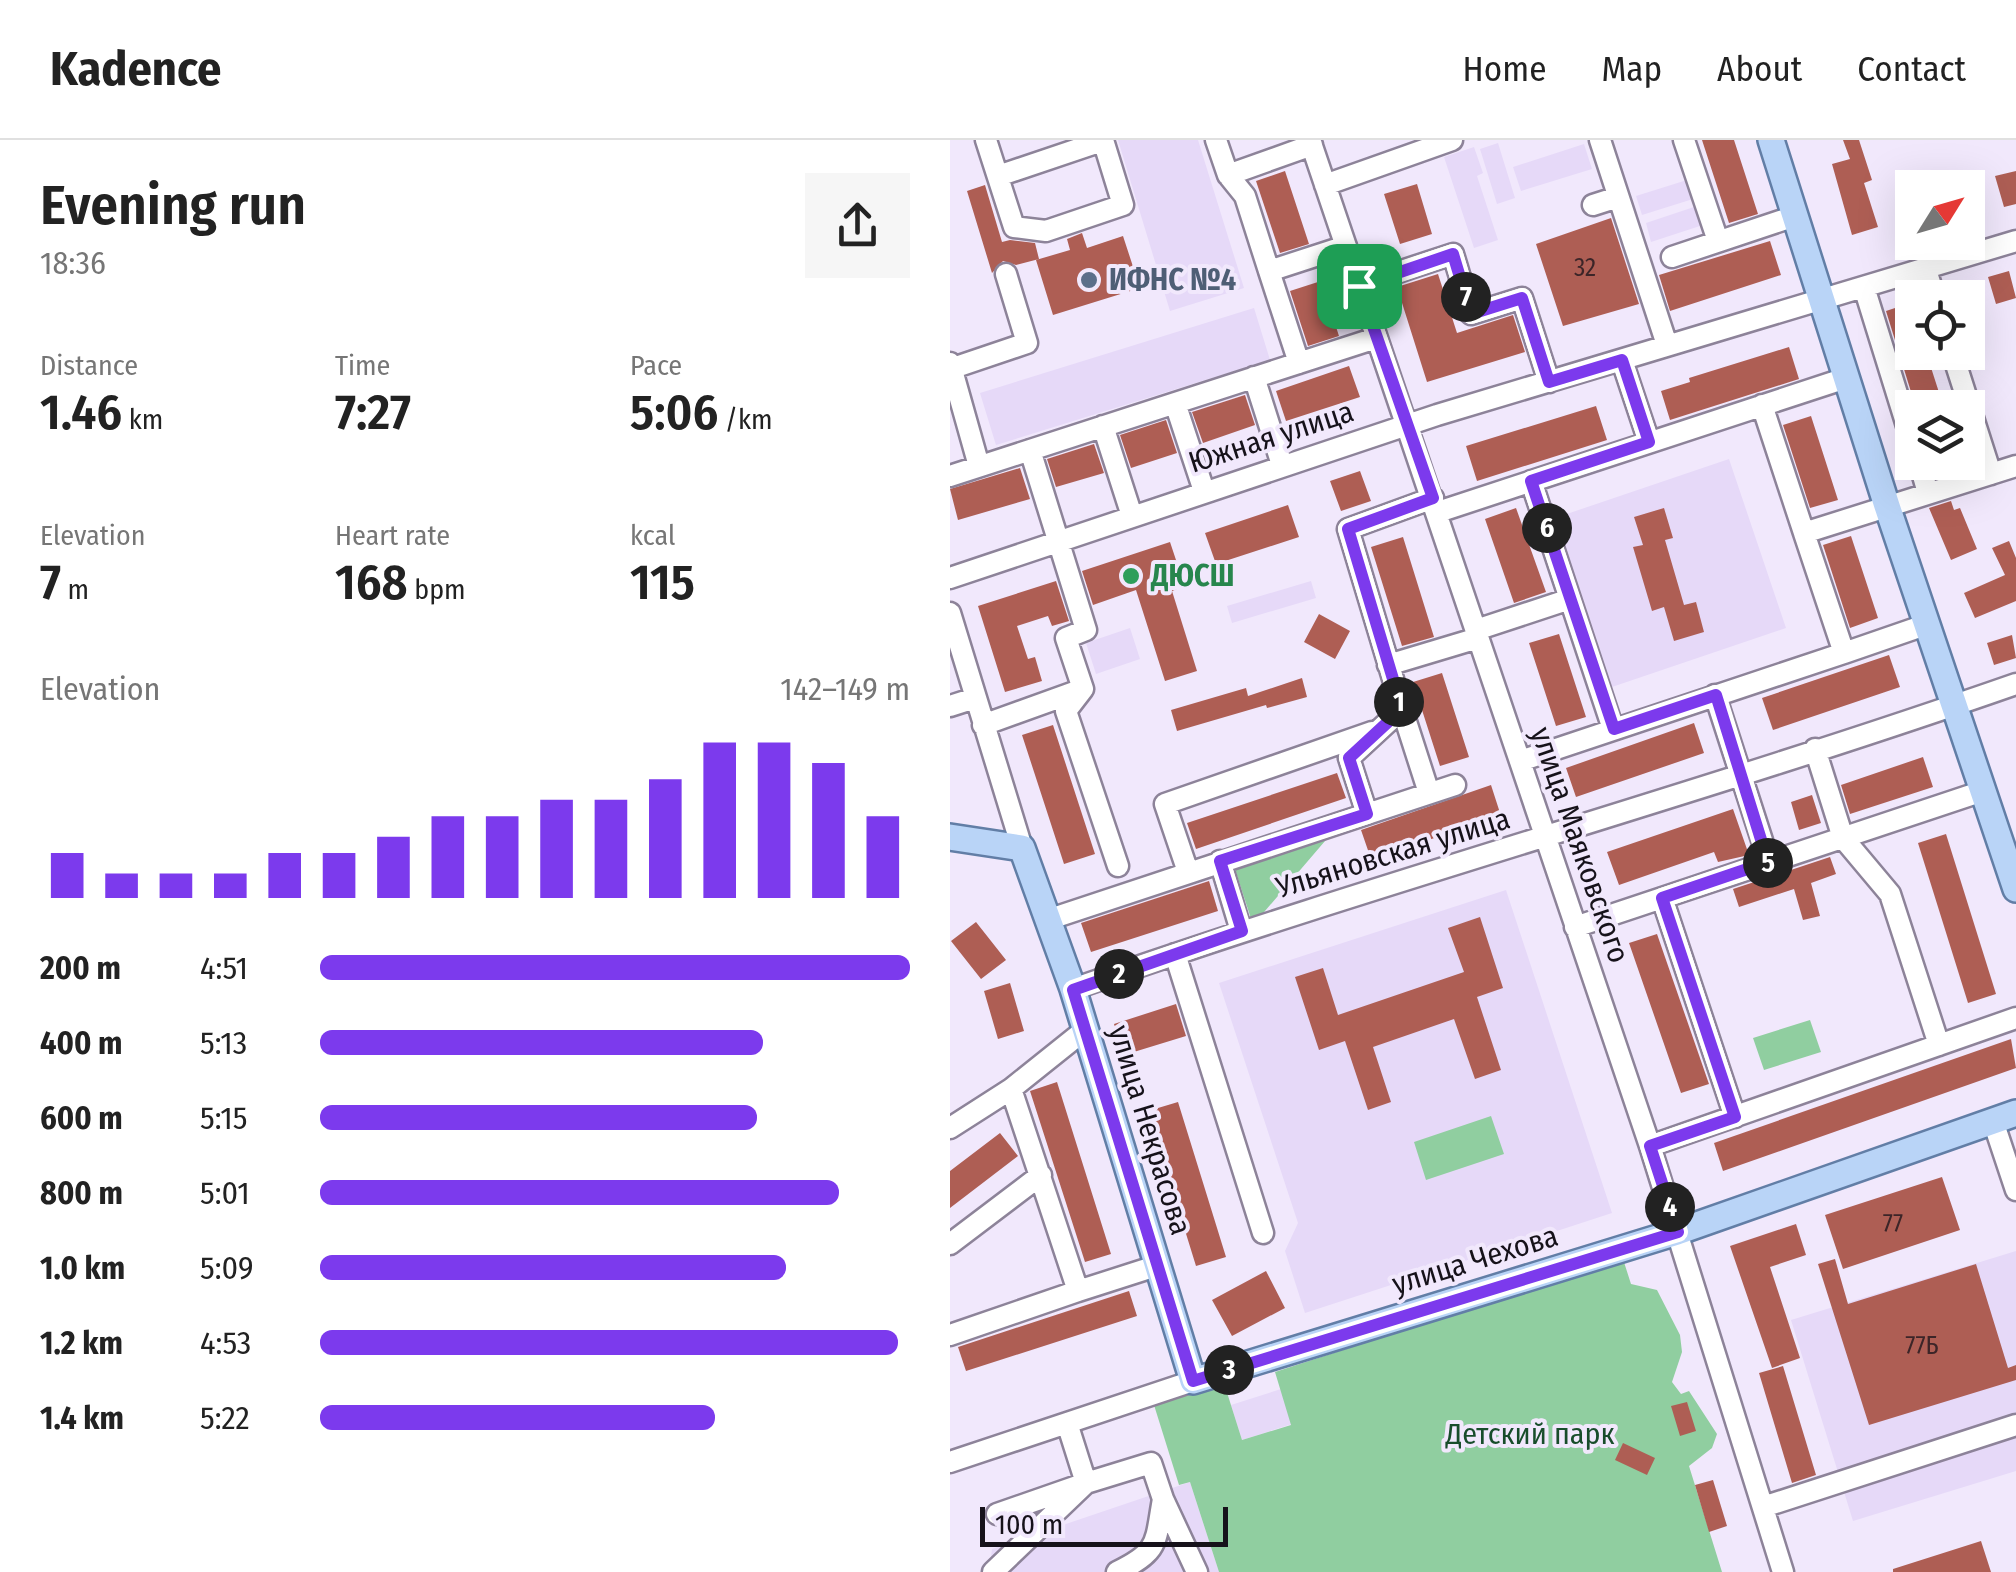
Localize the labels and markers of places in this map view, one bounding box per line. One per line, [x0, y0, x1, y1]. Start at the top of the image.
pin [1317, 244, 1402, 329]
place label: ИФНС №4 [1109, 262, 1236, 298]
marker: ИФНС №4 [1078, 269, 1100, 291]
pin: 7 [1441, 272, 1491, 322]
pin: 6 [1522, 503, 1572, 553]
place label: ДЮСШ [1150, 558, 1234, 594]
marker: ДЮСШ [1120, 565, 1142, 587]
pin: 1 [1374, 677, 1424, 727]
pin: 5 [1743, 838, 1793, 888]
pin: 2 [1094, 949, 1144, 999]
pin: 4 [1645, 1182, 1695, 1232]
pin: 3 [1204, 1345, 1254, 1395]

